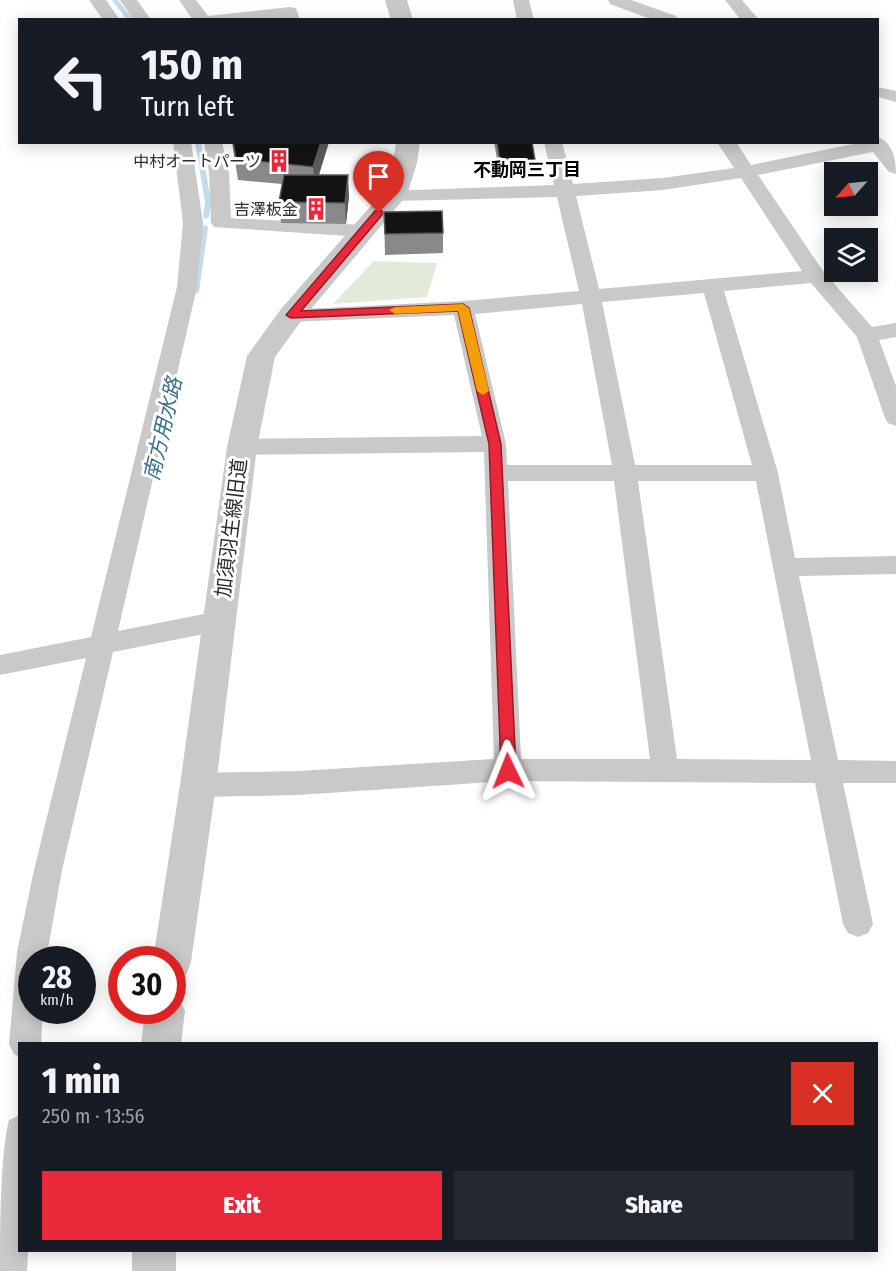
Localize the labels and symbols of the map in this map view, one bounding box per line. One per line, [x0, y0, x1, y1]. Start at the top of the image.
building icon: 中村オートパーツ [266, 148, 292, 174]
pin [353, 151, 404, 213]
place label: 中村オートパーツ [133, 152, 261, 171]
district label: 不動岡三丁目 [473, 159, 581, 181]
north arrow [824, 162, 878, 216]
building icon: 吉澤板金 [303, 196, 329, 222]
place label: 吉澤板金 [234, 200, 298, 219]
water label: 南方用水路 [139, 373, 188, 483]
street label: 加須羽生線旧道 [211, 457, 251, 599]
position arrow [476, 739, 540, 803]
speed limit sign: 30 [108, 946, 186, 1024]

